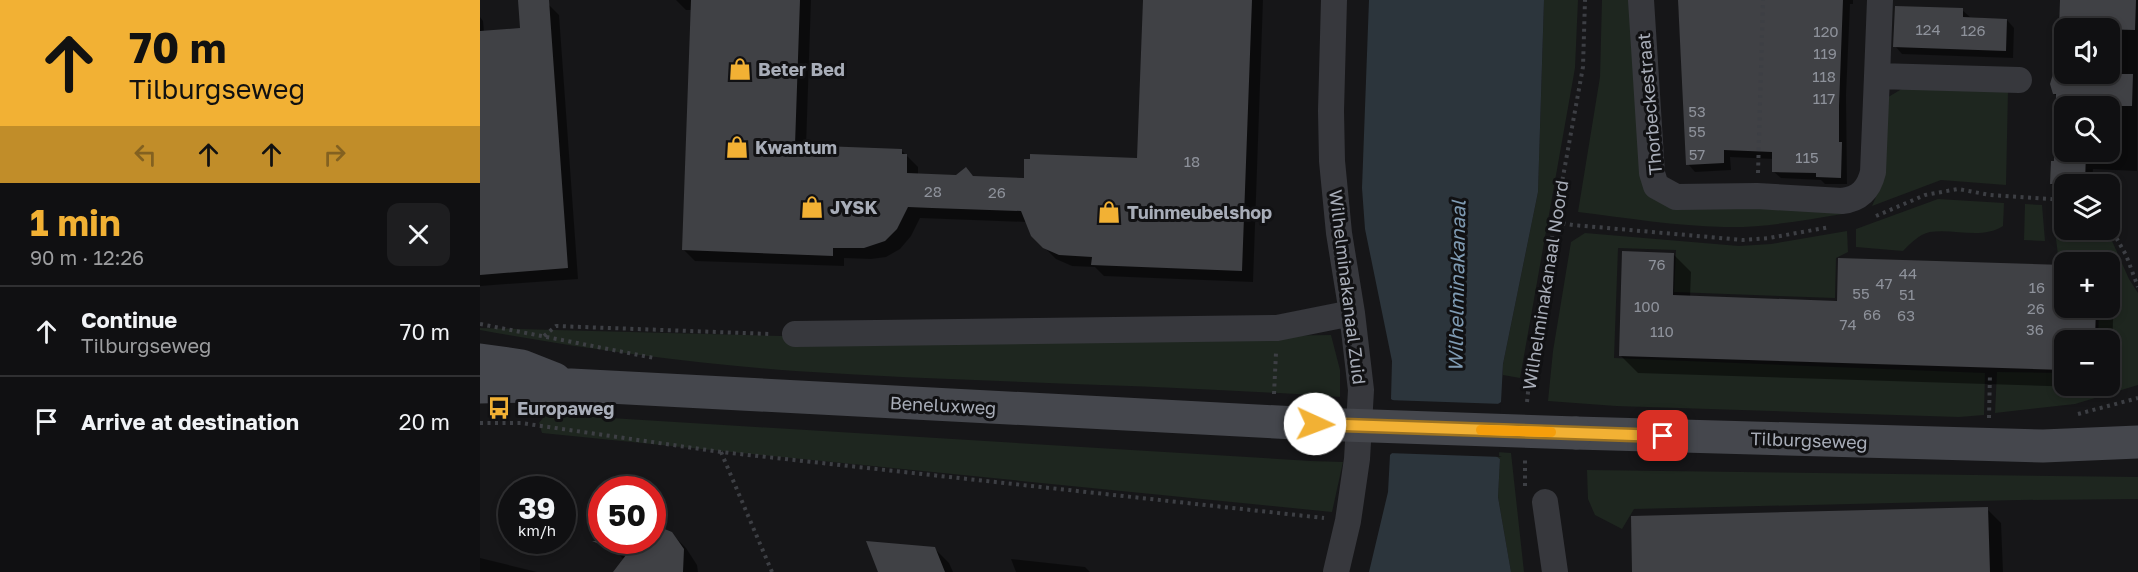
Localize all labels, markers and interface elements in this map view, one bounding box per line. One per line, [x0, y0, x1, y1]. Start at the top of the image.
map controls [2054, 18, 2120, 396]
button: sound [2054, 18, 2120, 84]
house number: 124 [1915, 20, 1941, 38]
house number: 126 [1960, 21, 1986, 39]
text: 70 m [129, 22, 226, 72]
house number: 120 [1813, 22, 1839, 40]
icon: ahead [30, 24, 108, 102]
street label: Thorbeckestraat [1632, 32, 1666, 176]
house number: 119 [1813, 44, 1837, 62]
shop icon: Beter Bed [727, 56, 753, 82]
place label: Beter Bed [758, 58, 845, 80]
house number: 118 [1812, 67, 1836, 85]
text: Tilburgseweg [129, 73, 305, 105]
house number: 117 [1813, 89, 1835, 107]
button: search [2054, 96, 2120, 162]
house number: 53 [1688, 102, 1706, 120]
house number: 55 [1688, 122, 1706, 140]
shop icon: Kwantum [724, 134, 750, 160]
place label: Kwantum [755, 136, 837, 158]
icon: left [129, 138, 162, 171]
icon: ahead [192, 138, 225, 171]
icon: ahead [255, 138, 288, 171]
icon: right [318, 138, 351, 171]
house number: 57 [1689, 145, 1705, 163]
house number: 115 [1795, 148, 1819, 166]
house number: 18 [1184, 152, 1200, 170]
button: layers [2054, 174, 2120, 240]
street label: Wilhelminakanaal Noord [1518, 179, 1572, 391]
house number: 28 [924, 182, 942, 200]
house number: 26 [988, 183, 1006, 201]
street label: Wilhelminakanaal Zuid [1325, 188, 1371, 386]
shop icon: JYSK [799, 194, 825, 220]
place label: JYSK [830, 196, 877, 218]
shop icon: Tuinmeubelshop [1096, 199, 1122, 225]
water label: Wilhelminakanaal [1443, 199, 1470, 372]
text: 1 min [30, 201, 121, 244]
place label: Tuinmeubelshop [1127, 201, 1272, 223]
button: close [387, 203, 450, 266]
text: 90 m · 12:26 [30, 245, 144, 269]
button: + [2054, 252, 2120, 318]
house number: 76 [1648, 255, 1666, 273]
house number: 44 [1899, 264, 1917, 282]
house number: 47 [1875, 274, 1893, 292]
house number: 16 [2029, 278, 2045, 296]
house number: 55 [1852, 284, 1870, 302]
house number: 51 [1899, 285, 1915, 303]
house number: 100 [1634, 297, 1660, 315]
house number: 26 [2027, 299, 2045, 317]
house number: 66 [1863, 305, 1881, 323]
text: Continue [81, 306, 177, 333]
house number: 63 [1897, 306, 1915, 324]
icon: ahead [30, 315, 63, 348]
house number: 74 [1839, 315, 1857, 333]
text: 70 m [400, 318, 450, 345]
house number: 36 [2026, 320, 2044, 338]
house number: 110 [1650, 322, 1674, 340]
button: − [2054, 330, 2120, 396]
text: Tilburgseweg [81, 333, 211, 357]
street label: Beneluxweg [889, 391, 997, 419]
position arrow [1283, 392, 1347, 456]
bus stop icon: Europaweg [486, 395, 512, 421]
place label: Europaweg [517, 397, 614, 419]
icon: arrive [30, 405, 63, 438]
text: Arrive at destination [81, 408, 299, 435]
text: 20 m [399, 408, 450, 435]
pin [1637, 410, 1688, 461]
icon: arrive [1646, 419, 1679, 452]
street label: Tilburgseweg [1750, 427, 1868, 453]
speed limit sign: 50 [588, 476, 666, 554]
text: 39 [518, 490, 556, 526]
text: km/h [518, 521, 556, 539]

